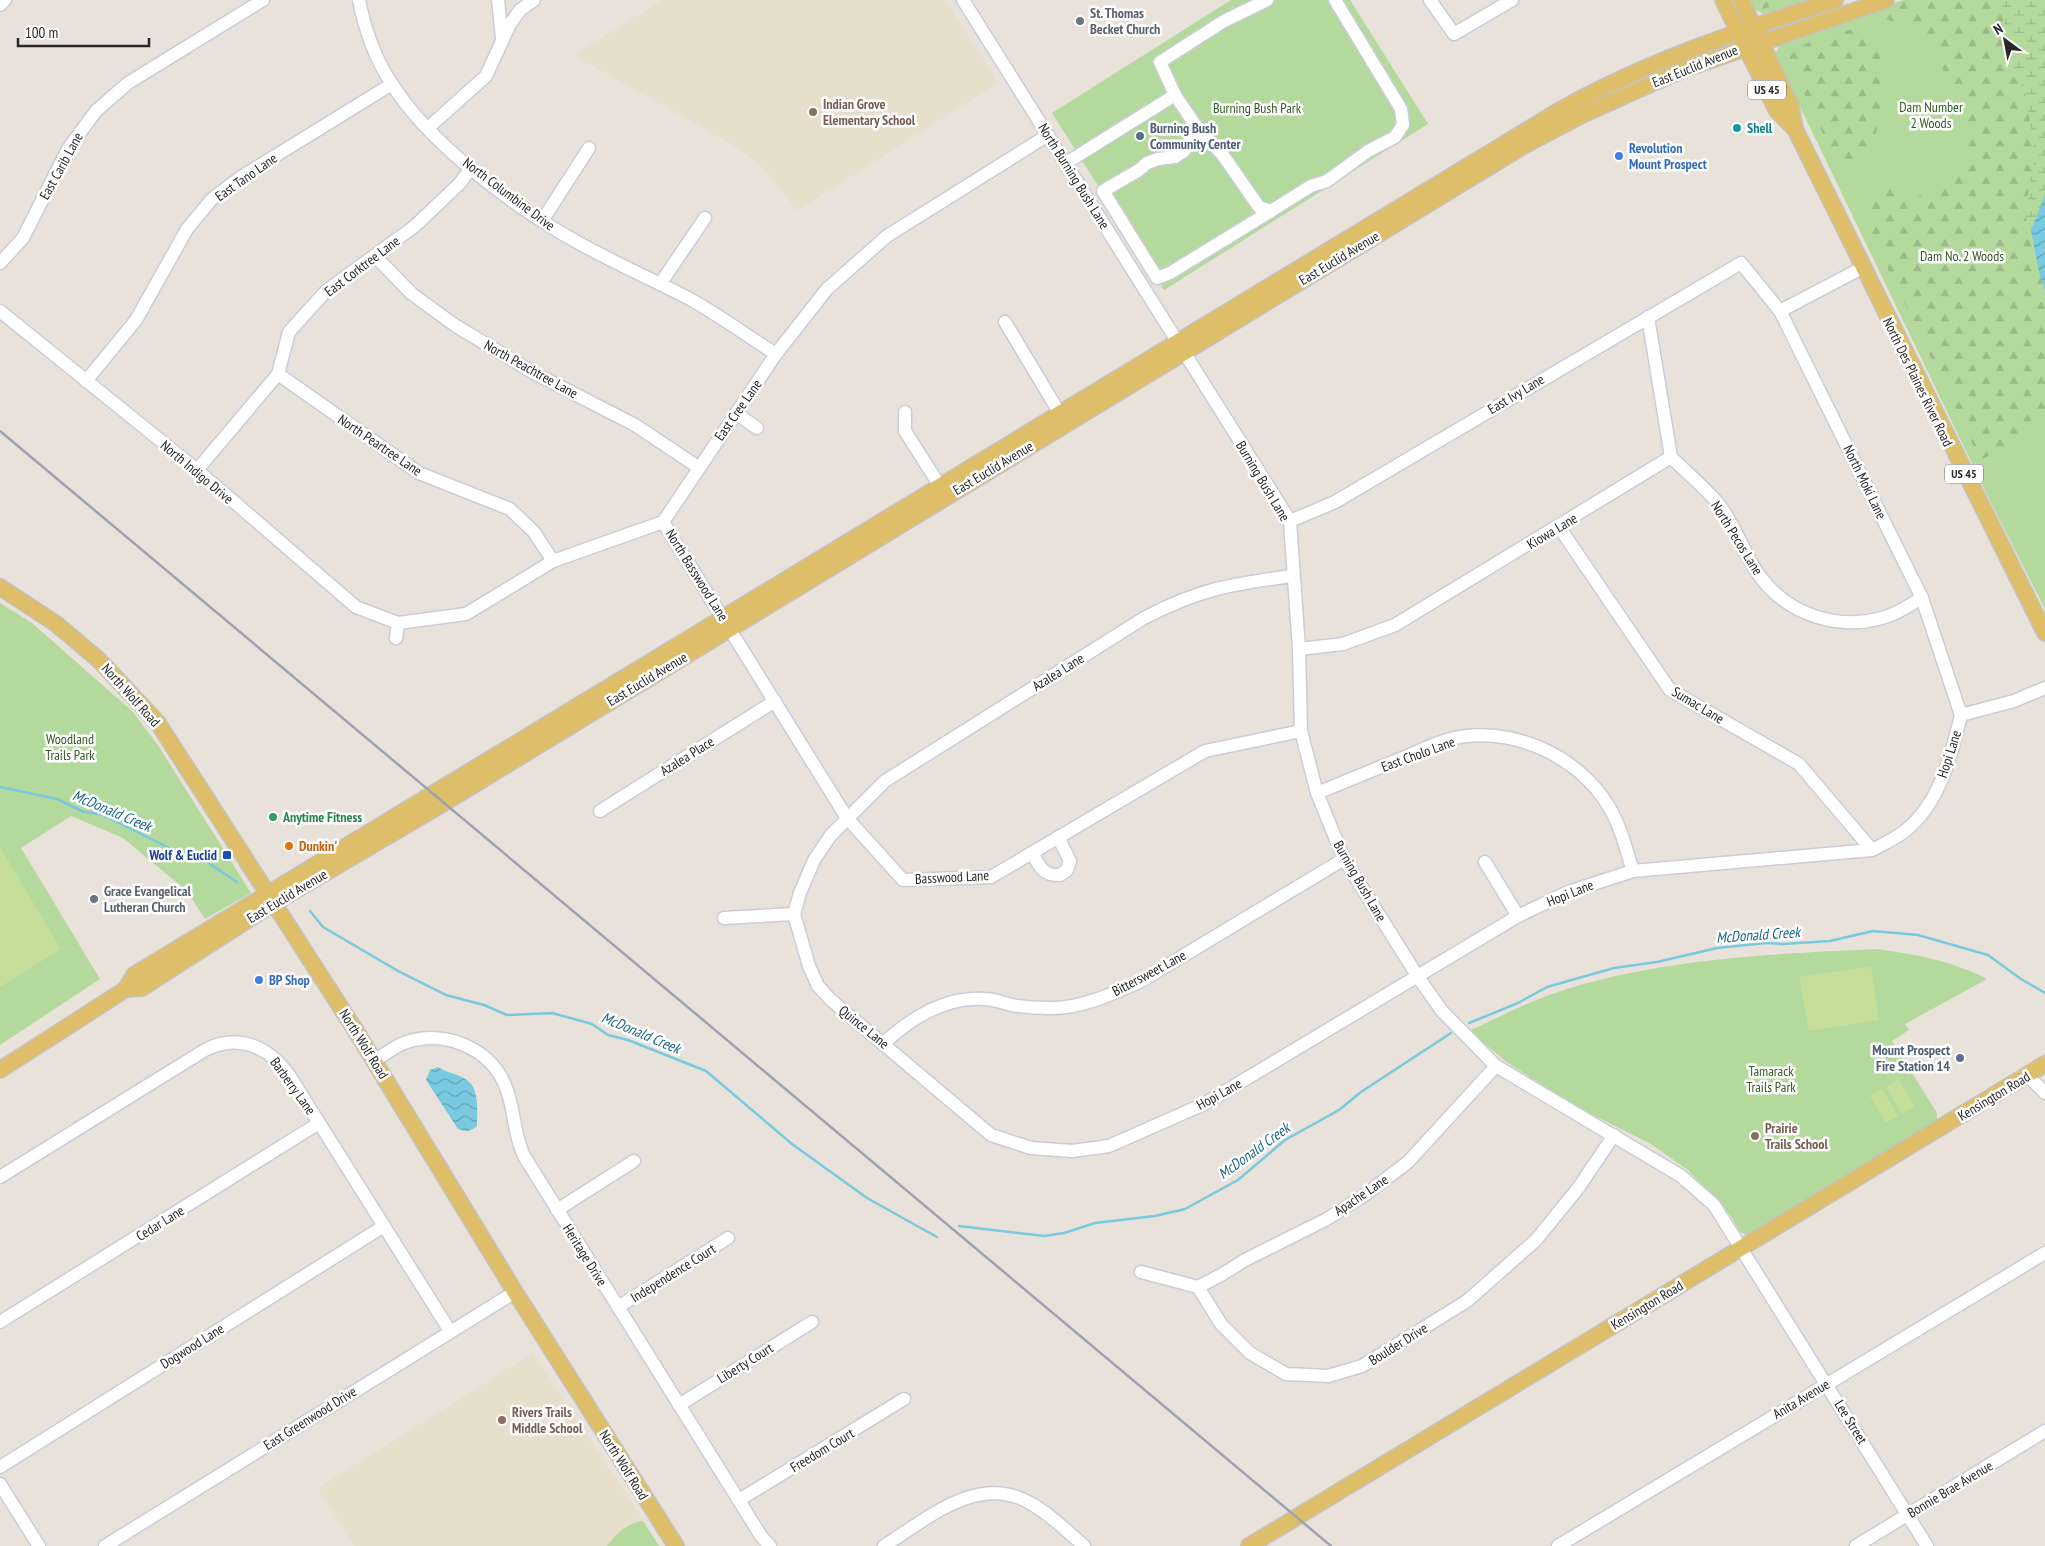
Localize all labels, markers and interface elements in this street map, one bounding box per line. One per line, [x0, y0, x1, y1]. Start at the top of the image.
place label: St. Thomas Becket Church [1090, 4, 1160, 38]
scale bar [18, 15, 149, 47]
marker: St. Thomas Becket Church [1074, 15, 1086, 27]
north arrow [1980, 15, 2030, 65]
text: N [1990, 19, 2006, 39]
text: 100 m [25, 23, 58, 42]
street label: East Euclid Avenue [1650, 41, 1741, 91]
road number: US 45 [1748, 80, 1786, 100]
place label: Indian Grove Elementary School [823, 95, 916, 129]
park label: Dam Number 2 Woods [1899, 98, 1963, 132]
park label: Burning Bush Park [1213, 99, 1302, 117]
marker: Indian Grove Elementary School [807, 106, 819, 118]
place label: Burning Bush Community Center [1150, 119, 1241, 153]
place label: Shell [1747, 119, 1773, 137]
street label: North Burning Bush Lane [1034, 120, 1114, 232]
marker: Shell [1731, 122, 1743, 134]
street label: East Carib Lane [35, 129, 87, 203]
marker: Burning Bush Community Center [1134, 130, 1146, 142]
place label: Revolution Mount Prospect [1629, 139, 1707, 173]
street label: East Tano Lane [211, 149, 281, 205]
marker: Revolution Mount Prospect [1613, 150, 1625, 162]
street label: North Columbine Drive [459, 154, 559, 235]
street label: East Euclid Avenue [1296, 227, 1383, 289]
street label: East Corktree Lane [321, 232, 403, 300]
park label: Dam No. 2 Woods [1920, 247, 2004, 265]
street label: North Des Plaines River Road [1879, 315, 1957, 449]
street label: North Peachtree Lane [481, 336, 581, 402]
street label: East Ivy Lane [1484, 370, 1548, 418]
street label: East Cree Lane [710, 376, 766, 444]
street label: North Peartree Lane [335, 410, 426, 480]
street label: North Indigo Drive [157, 436, 237, 508]
street label: East Euclid Avenue [950, 437, 1037, 499]
street label: Burning Bush Lane [1232, 438, 1294, 525]
street label: North Moki Lane [1839, 442, 1891, 522]
road number: US 45 [1945, 464, 1983, 484]
street label: North Pecos Lane [1707, 498, 1767, 579]
street label: Kiowa Lane [1523, 509, 1581, 553]
street label: North Basswood Lane [662, 526, 733, 624]
street label: East Euclid Avenue [604, 648, 691, 710]
street label: Azalea Lane [1029, 649, 1087, 695]
street label: North Wolf Road [98, 660, 164, 730]
street label: Sumac Lane [1669, 682, 1728, 728]
street label: Hopi Lane [1933, 728, 1965, 780]
park label: Woodland Trails Park [45, 730, 95, 764]
street label: Azalea Place [657, 732, 718, 780]
street label: East Cholo Lane [1379, 732, 1458, 776]
water label: McDonald Creek [70, 785, 157, 837]
place label: Anytime Fitness [282, 808, 362, 826]
marker: Anytime Fitness [267, 811, 279, 823]
place label: Dunkin' [299, 837, 337, 855]
street label: Burning Bush Lane [1330, 837, 1391, 925]
marker: Dunkin' [283, 840, 295, 852]
place label: Wolf & Euclid [148, 846, 217, 864]
marker: Wolf & Euclid [221, 849, 233, 861]
street label: East Euclid Avenue [244, 865, 331, 927]
street label: Basswood Lane [915, 866, 990, 888]
street label: Hopi Lane [1544, 875, 1596, 910]
place label: Grace Evangelical Lutheran Church [104, 882, 192, 916]
marker: Grace Evangelical Lutheran Church [88, 893, 100, 905]
water label: McDonald Creek [1715, 922, 1803, 947]
street label: Bittersweet Lane [1109, 946, 1189, 1000]
place label: BP Shop [269, 971, 310, 989]
marker: BP Shop [253, 974, 265, 986]
street label: Quince Lane [835, 1001, 893, 1053]
street label: North Wolf Road [335, 1006, 393, 1082]
water label: McDonald Creek [599, 1007, 686, 1059]
place label: Mount Prospect Fire Station 14 [1872, 1041, 1950, 1075]
marker: Mount Prospect Fire Station 14 [1954, 1052, 1966, 1064]
street label: Barberry Lane [266, 1054, 320, 1118]
park label: Tamarack Trails Park [1746, 1062, 1796, 1096]
street label: Kensington Road [1955, 1067, 2033, 1125]
street label: Hopi Lane [1193, 1074, 1245, 1114]
water label: McDonald Creek [1214, 1117, 1295, 1183]
place label: Prairie Trails School [1765, 1119, 1828, 1153]
marker: Prairie Trails School [1749, 1130, 1761, 1142]
street label: Apache Lane [1331, 1170, 1392, 1220]
street label: Cedar Lane [133, 1201, 188, 1245]
street label: Heritage Drive [559, 1221, 611, 1290]
street label: Independence Court [627, 1240, 719, 1306]
street label: Kensington Road [1608, 1276, 1686, 1334]
street label: Dogwood Lane [157, 1319, 227, 1373]
street label: Boulder Drive [1365, 1319, 1431, 1369]
street label: Liberty Court [714, 1339, 776, 1387]
street label: Anita Avenue [1769, 1375, 1833, 1423]
street label: East Greenwood Drive [260, 1382, 360, 1454]
street label: Lee Street [1830, 1397, 1872, 1447]
place label: Rivers Trails Middle School [512, 1403, 583, 1437]
marker: Rivers Trails Middle School [496, 1414, 508, 1426]
street label: Freedom Court [787, 1424, 857, 1476]
street label: North Wolf Road [595, 1427, 653, 1503]
street label: Bonnie Brae Avenue [1904, 1456, 1996, 1522]

